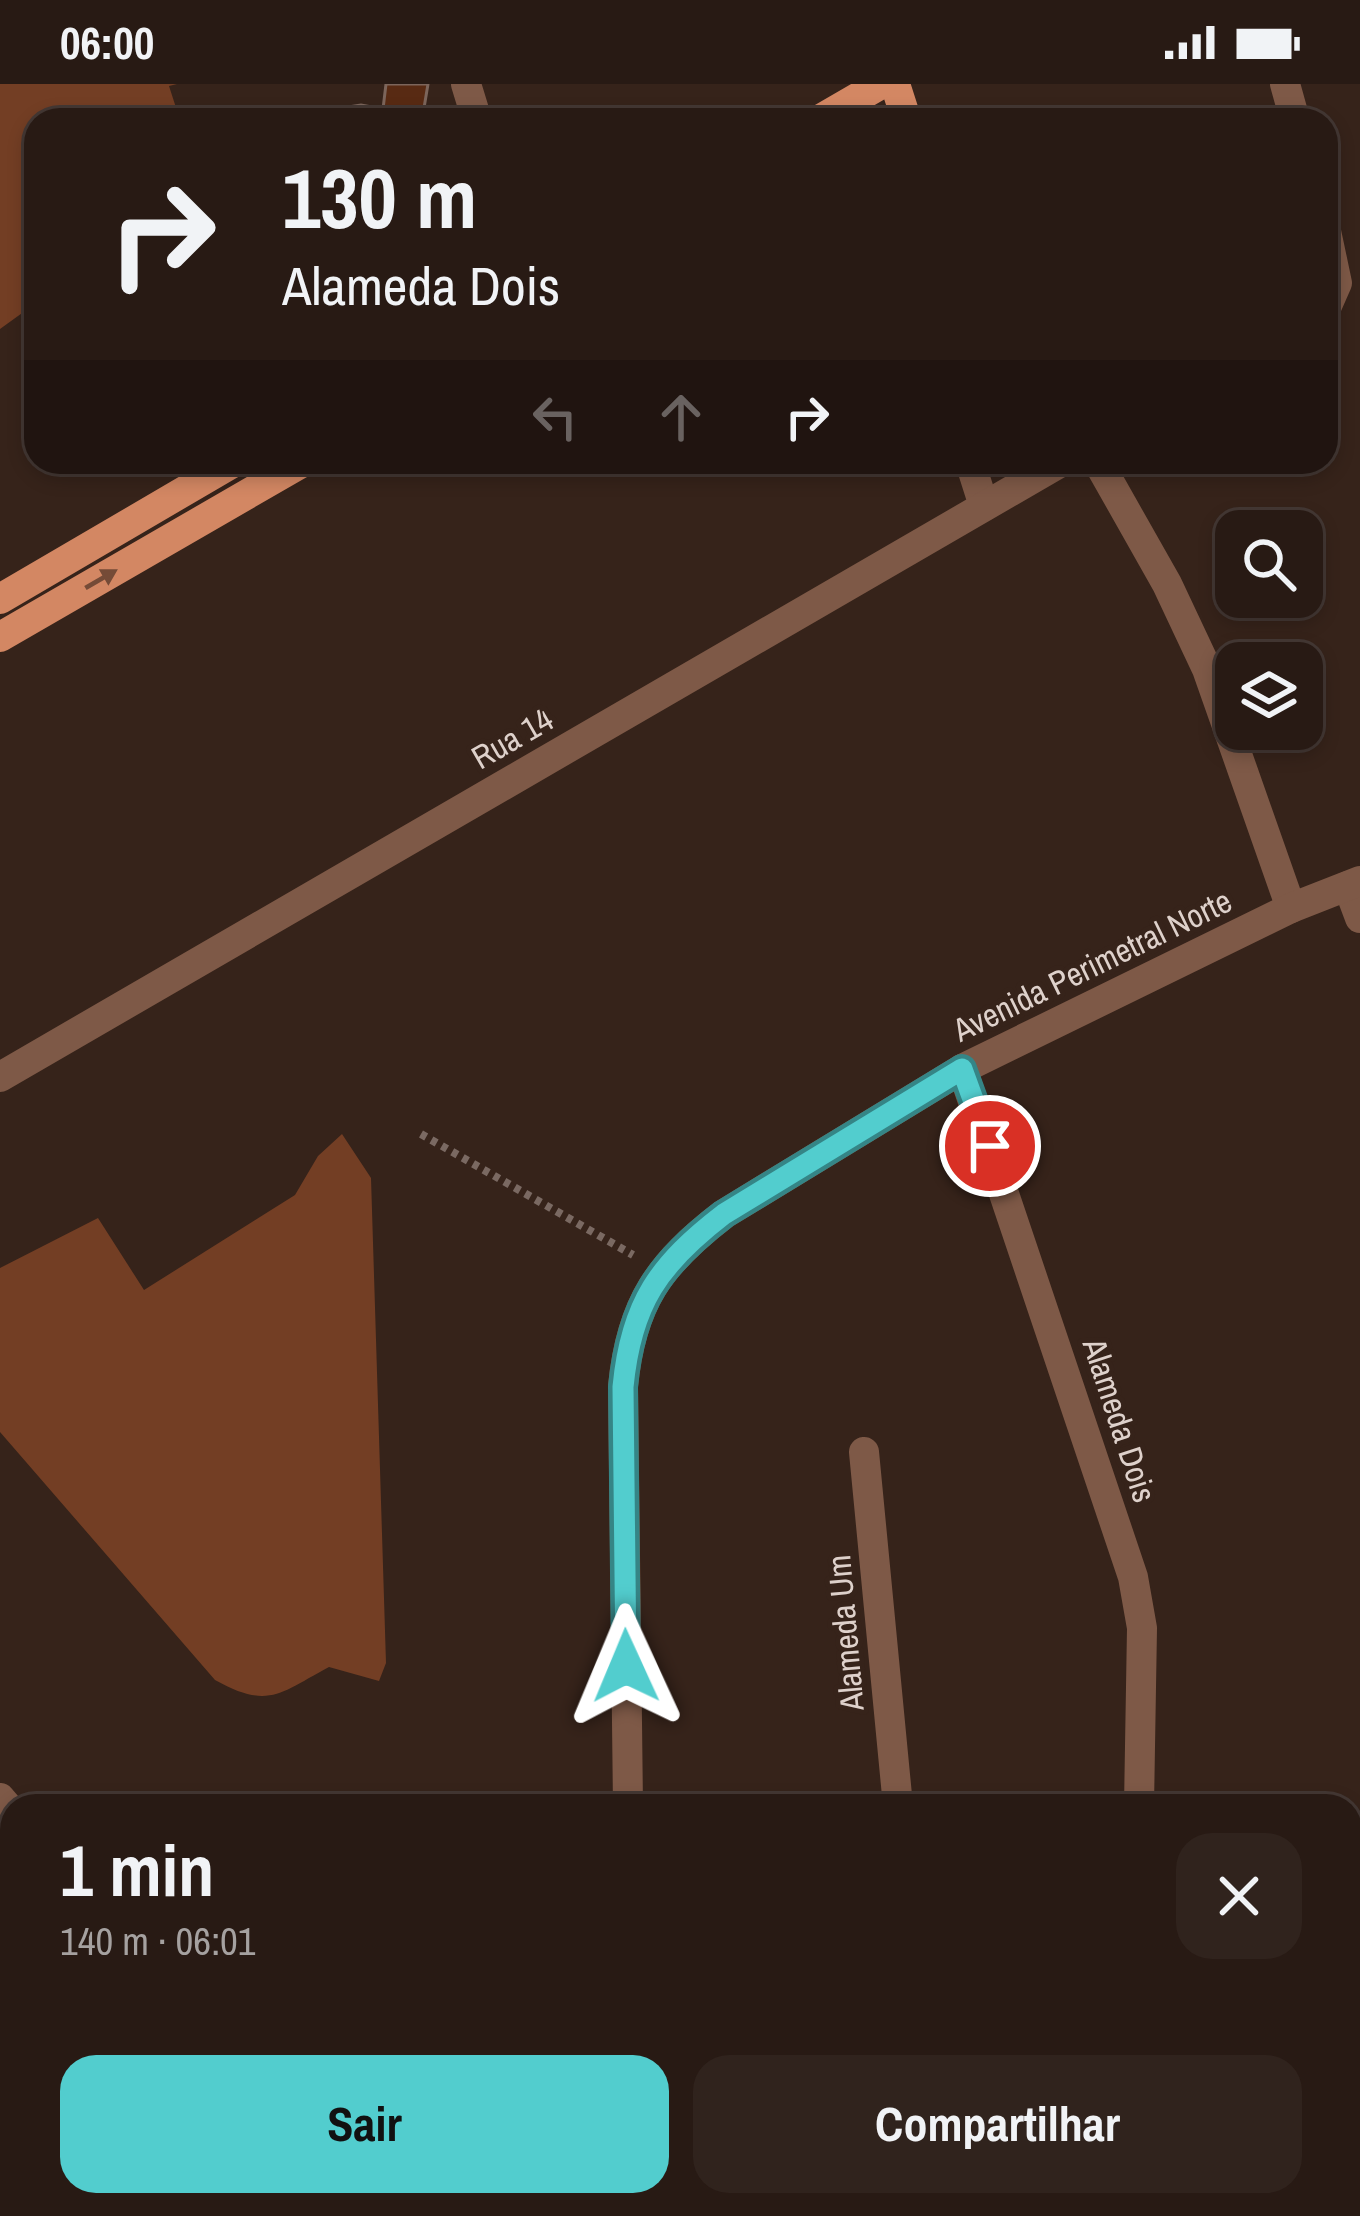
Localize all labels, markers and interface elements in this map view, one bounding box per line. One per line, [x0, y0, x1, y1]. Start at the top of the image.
text: 06:00 [60, 12, 154, 73]
text: 130 m [282, 141, 477, 254]
icon: right [84, 156, 240, 312]
text: Alameda Dois [282, 249, 560, 322]
icon: left [522, 384, 588, 450]
icon: ahead [648, 384, 714, 450]
icon: right [774, 384, 840, 450]
map controls [1215, 510, 1323, 750]
button: search [1215, 510, 1323, 618]
one-way arrow [84, 569, 118, 590]
button: layers [1215, 642, 1323, 750]
street label: Rua 14 [463, 697, 561, 779]
street label: Avenida Perimetral Norte [944, 878, 1239, 1052]
pin [939, 1095, 1041, 1197]
icon: arrive [957, 1113, 1023, 1179]
street label: Alameda Dois [1073, 1331, 1167, 1508]
street label: Alameda Um [816, 1553, 874, 1714]
position arrow [563, 1603, 689, 1729]
text: 1 min [60, 1821, 214, 1918]
button: close [1176, 1833, 1302, 1959]
text: 140 m · 06:01 [60, 1915, 256, 1967]
button: Sair [60, 2055, 669, 2193]
button: Compartilhar [693, 2055, 1302, 2193]

